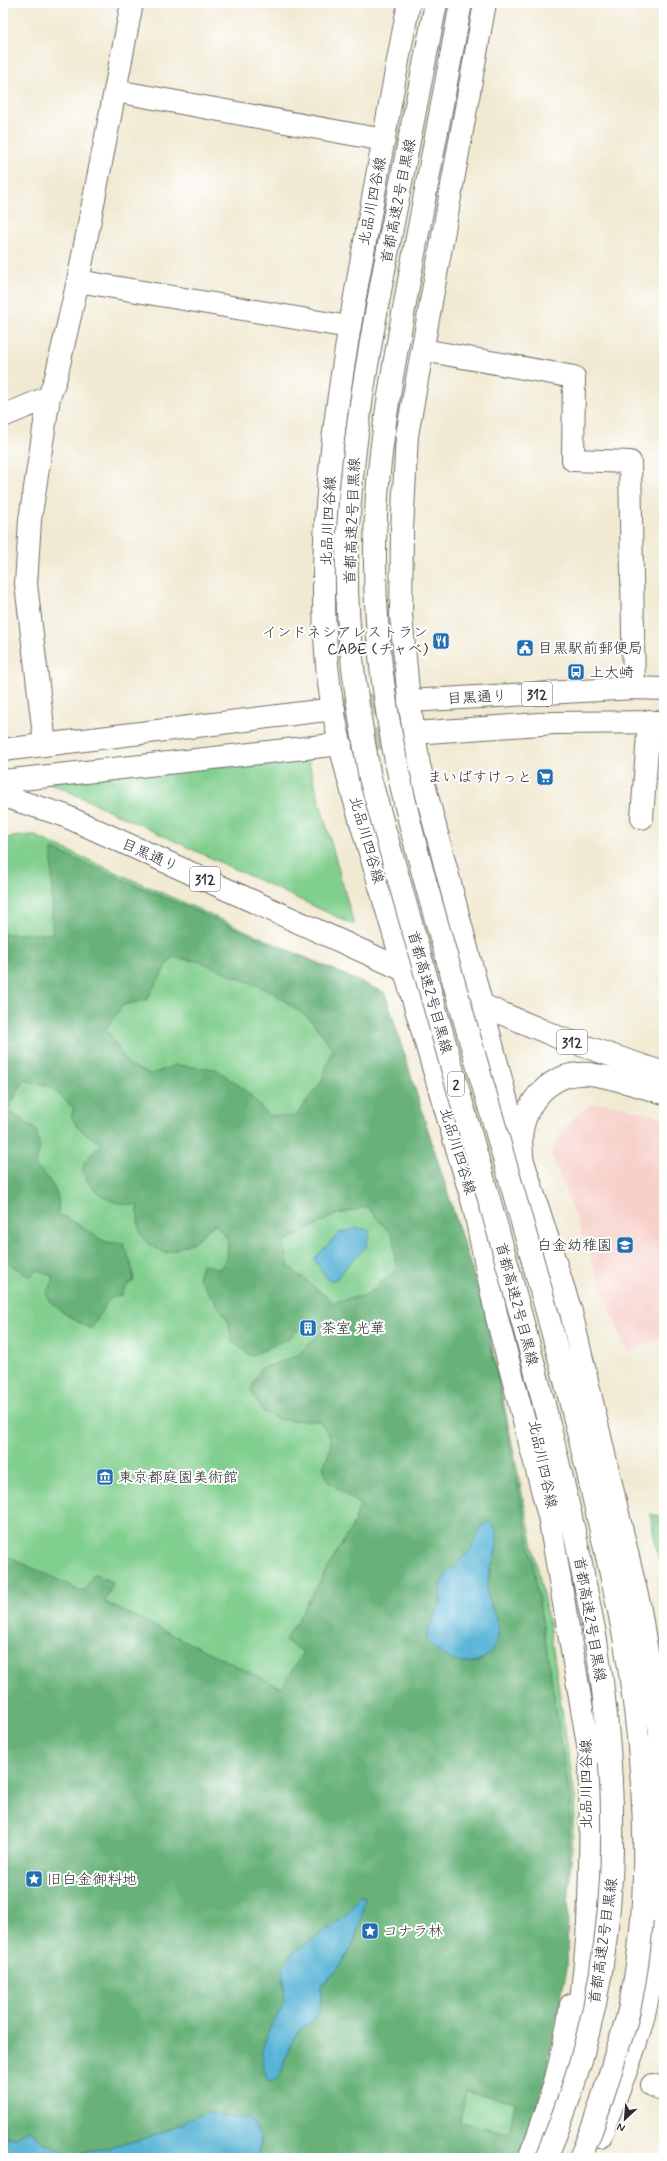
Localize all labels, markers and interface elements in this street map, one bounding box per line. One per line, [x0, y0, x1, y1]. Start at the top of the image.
street label: 首都高速2号目黒線 [377, 137, 421, 266]
street label: 北品川四谷線 [355, 155, 391, 247]
street label: 首都高速2号目黒線 [341, 457, 365, 585]
street label: 北品川四谷線 [317, 476, 341, 567]
place label: インドネシアレストラン CABE (チャベ) [262, 623, 429, 660]
restaurant icon: インドネシアレストラン CABE (チャベ) [431, 631, 451, 651]
public building icon: 目黒駅前郵便局 [515, 638, 535, 658]
place label: 目黒駅前郵便局 [538, 639, 643, 659]
bus stop icon: 上大崎 [566, 662, 586, 682]
place label: 上大崎 [589, 663, 634, 683]
road number: 312 [522, 682, 552, 706]
street label: 目黒通り [447, 686, 508, 710]
supermarket icon: まいばすけっと [535, 767, 555, 787]
place label: まいばすけっと [427, 768, 532, 788]
street label: 北品川四谷線 [344, 794, 388, 886]
street label: 目黒通り [118, 835, 181, 877]
road number: 312 [190, 867, 220, 891]
street label: 首都高速2号目黒線 [402, 928, 456, 1056]
road number: 312 [557, 1030, 587, 1054]
road number: 2 [448, 1072, 464, 1096]
street label: 北品川四谷線 [434, 1105, 480, 1197]
school or university icon: 白金幼稚園 [615, 1235, 635, 1255]
place label: 白金幼稚園 [537, 1236, 612, 1256]
street label: 首都高速2号目黒線 [490, 1240, 542, 1368]
building icon: 茶室 光華 [298, 1318, 318, 1338]
place label: 茶室 光華 [321, 1319, 385, 1339]
street label: 北品川四谷線 [523, 1418, 561, 1510]
museum icon: 東京都庭園美術館 [95, 1467, 115, 1487]
place label: 東京都庭園美術館 [118, 1468, 238, 1488]
street label: 首都高速2号目黒線 [568, 1555, 610, 1684]
street label: 北品川四谷線 [577, 1739, 597, 1829]
place icon: 旧白金御料地 [24, 1869, 44, 1889]
place label: 旧白金御料地 [47, 1870, 137, 1890]
street label: 首都高速2号目黒線 [585, 1877, 623, 2006]
place icon: コナラ林 [360, 1921, 380, 1941]
place label: コナラ林 [383, 1922, 443, 1942]
north arrow [605, 2099, 645, 2139]
text: N [615, 2119, 627, 2135]

